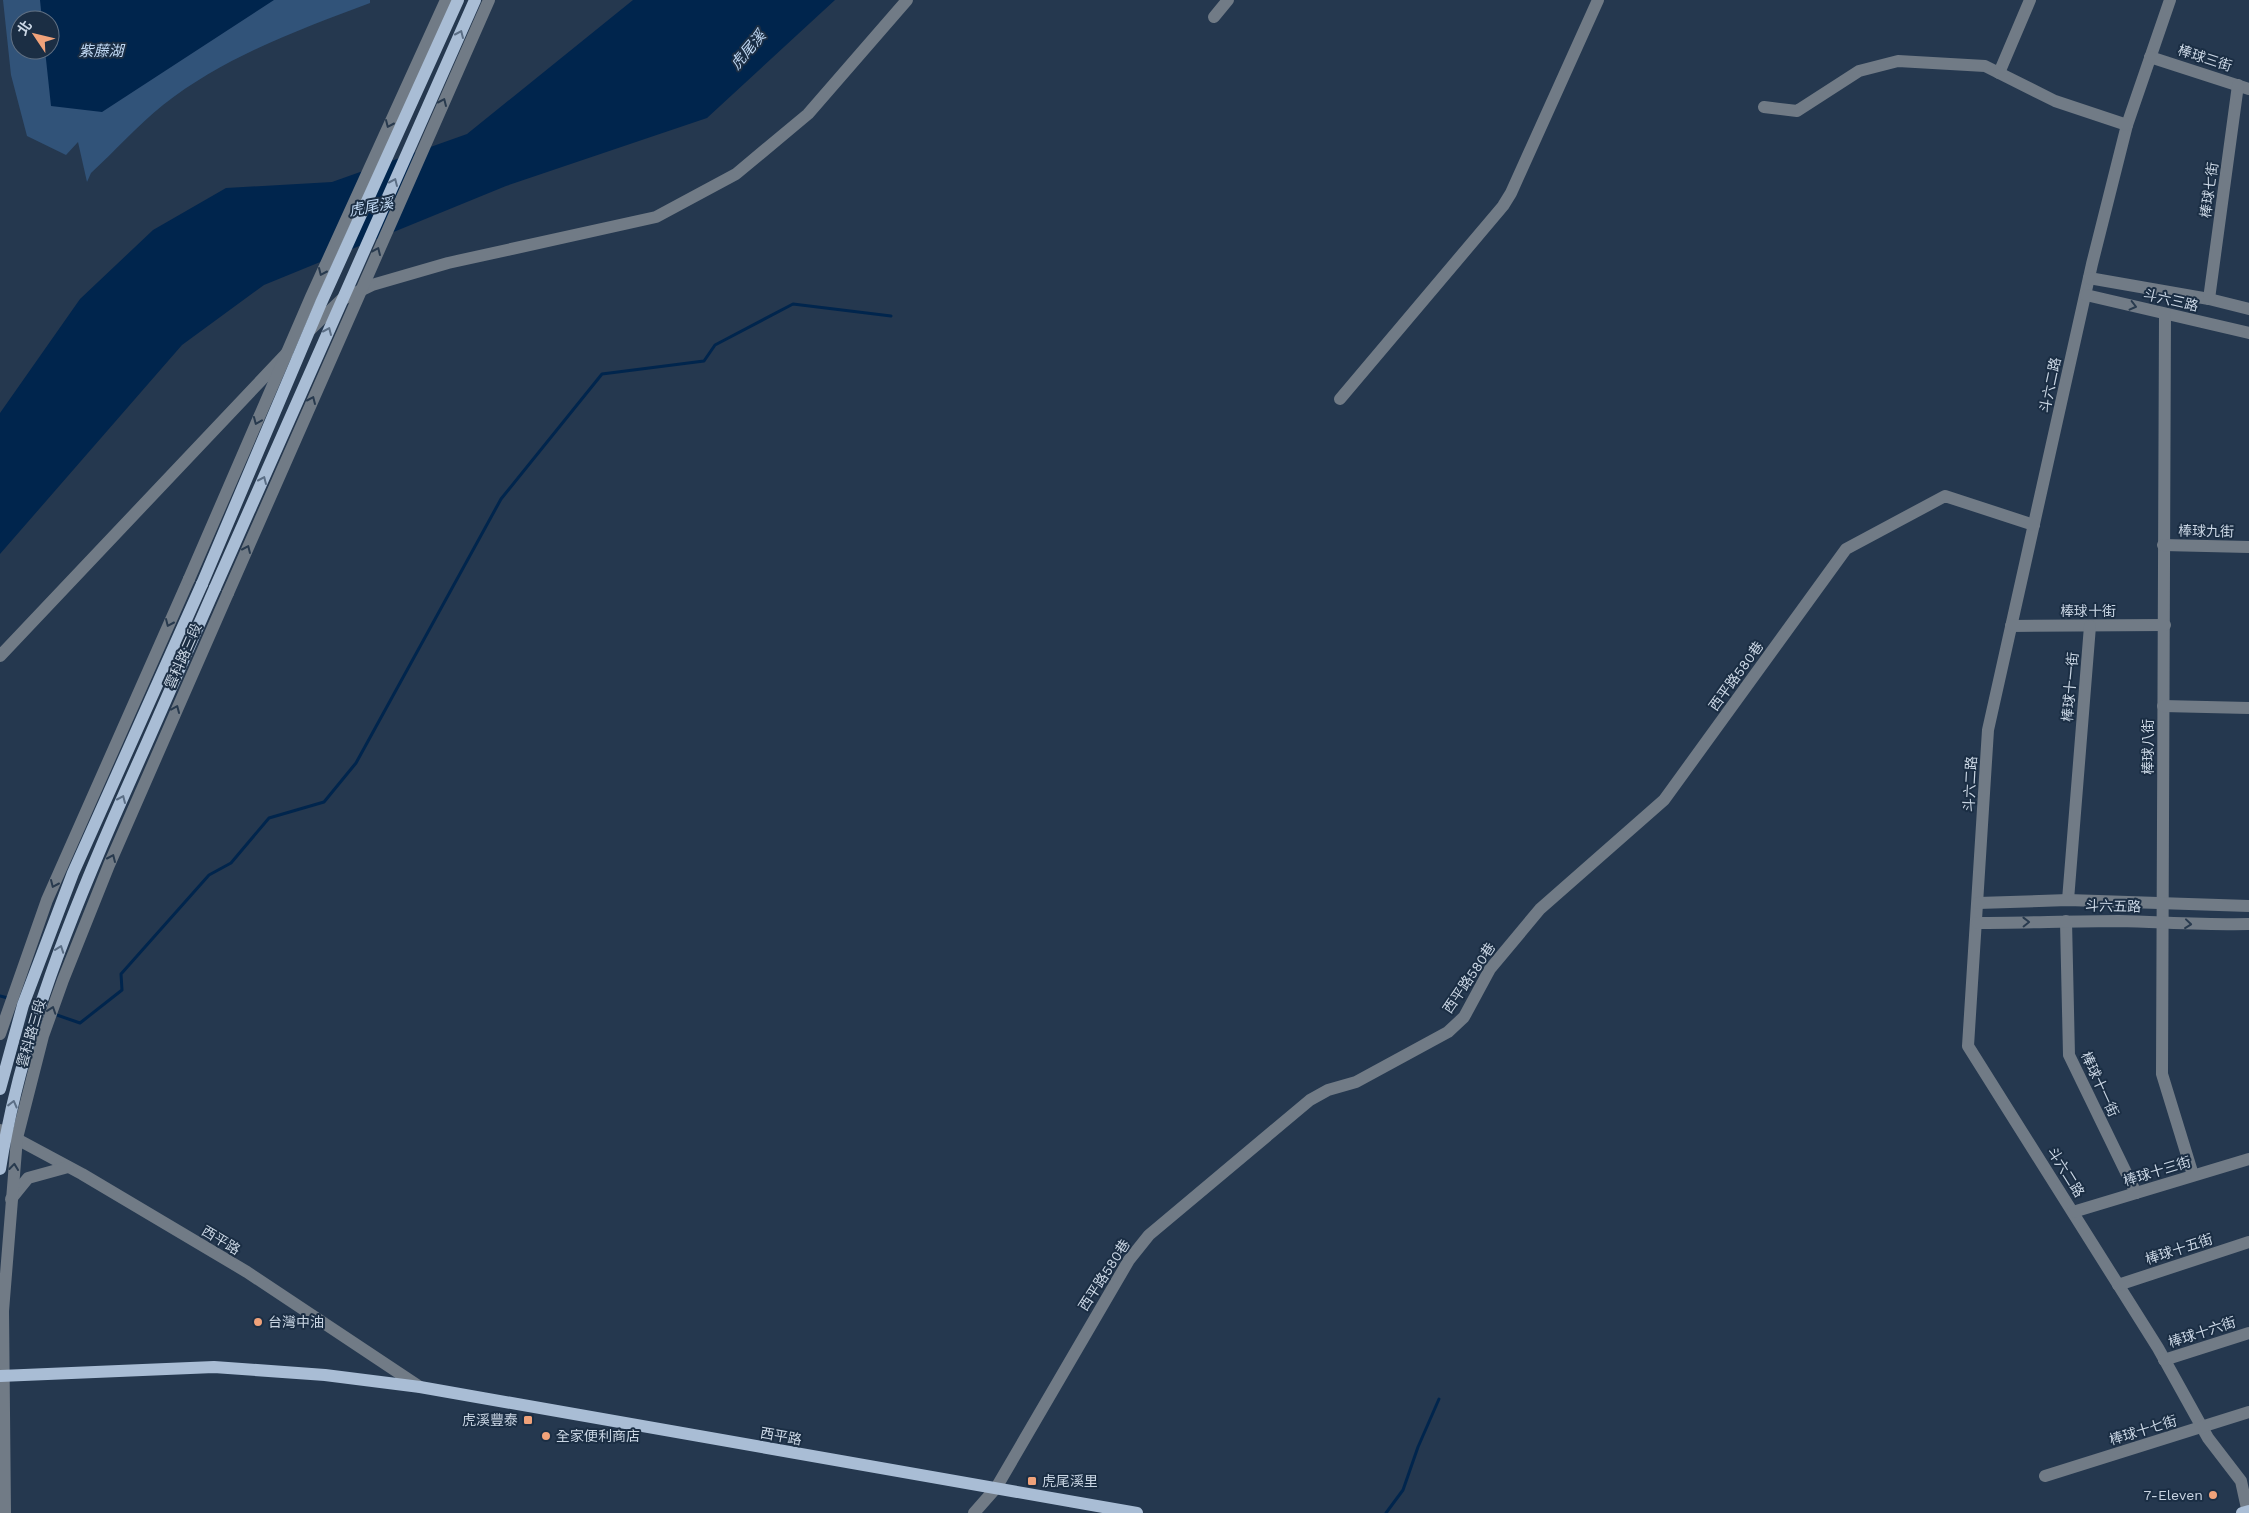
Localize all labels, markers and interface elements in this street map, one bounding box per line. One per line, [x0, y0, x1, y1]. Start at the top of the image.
north arrow [10, 10, 60, 60]
text: 北 [14, 17, 35, 38]
water label: 虎尾溪 [727, 25, 771, 73]
one-way arrow [453, 30, 464, 39]
water label: 紫藤湖 [78, 42, 125, 60]
street label: 棒球三街 [2176, 42, 2234, 74]
one-way arrow [437, 98, 448, 107]
one-way arrow [384, 119, 395, 128]
street label: 棒球七街 [2197, 161, 2221, 219]
one-way arrow [387, 178, 398, 187]
water label: 虎尾溪 [347, 194, 397, 220]
one-way arrow [371, 247, 382, 256]
one-way arrow [318, 267, 329, 276]
street label: 斗六三路 [2142, 286, 2200, 314]
one-way arrow [2128, 300, 2137, 311]
one-way arrow [322, 327, 333, 336]
street label: 斗六二路 [2036, 356, 2064, 414]
one-way arrow [306, 396, 317, 405]
one-way arrow [253, 416, 264, 425]
one-way arrow [256, 476, 267, 485]
street label: 棒球九街 [2178, 523, 2234, 539]
one-way arrow [241, 545, 252, 554]
street label: 棒球十街 [2060, 603, 2116, 619]
one-way arrow [165, 618, 176, 627]
street label: 雲科路三段 [161, 621, 205, 691]
street label: 西平路580巷 [1706, 638, 1766, 714]
street label: 棒球十一街 [2059, 651, 2081, 723]
one-way arrow [171, 706, 181, 714]
street label: 棒球八街 [2140, 719, 2156, 775]
street label: 斗六二路 [1961, 756, 1979, 812]
one-way arrow [116, 795, 127, 804]
one-way arrow [105, 854, 116, 863]
one-way arrow [50, 879, 61, 888]
street label: 斗六五路 [2085, 898, 2141, 914]
one-way arrow [2022, 917, 2030, 927]
one-way arrow [2185, 918, 2193, 929]
street label: 西平路580巷 [1440, 940, 1498, 1016]
one-way arrow [54, 945, 64, 954]
street label: 雲科路三段 [14, 997, 48, 1069]
one-way arrow [47, 1006, 57, 1014]
street label: 棒球十一街 [2078, 1049, 2122, 1119]
one-way arrow [7, 1100, 18, 1109]
street label: 斗六二路 [2044, 1144, 2088, 1200]
street label: 棒球十三街 [2121, 1153, 2193, 1189]
one-way arrow [8, 1163, 19, 1171]
street label: 西平路 [199, 1222, 243, 1258]
street label: 棒球十五街 [2143, 1231, 2215, 1267]
street label: 西平路580巷 [1075, 1236, 1133, 1314]
place label: 台灣中油 [268, 1314, 324, 1330]
street label: 棒球十六街 [2166, 1314, 2238, 1350]
marker: 台灣中油 [252, 1316, 264, 1328]
place label: 虎溪豐泰 [462, 1412, 518, 1428]
street label: 棒球十七街 [2107, 1412, 2179, 1448]
marker: 虎溪豐泰 [522, 1414, 534, 1426]
street label: 西平路 [759, 1424, 803, 1448]
place label: 全家便利商店 [556, 1428, 640, 1444]
marker: 全家便利商店 [540, 1430, 552, 1442]
place label: 虎尾溪里 [1042, 1473, 1098, 1489]
marker: 虎尾溪里 [1026, 1475, 1038, 1487]
place label: 7-Eleven [2144, 1487, 2203, 1503]
marker: 7-Eleven [2207, 1489, 2219, 1501]

